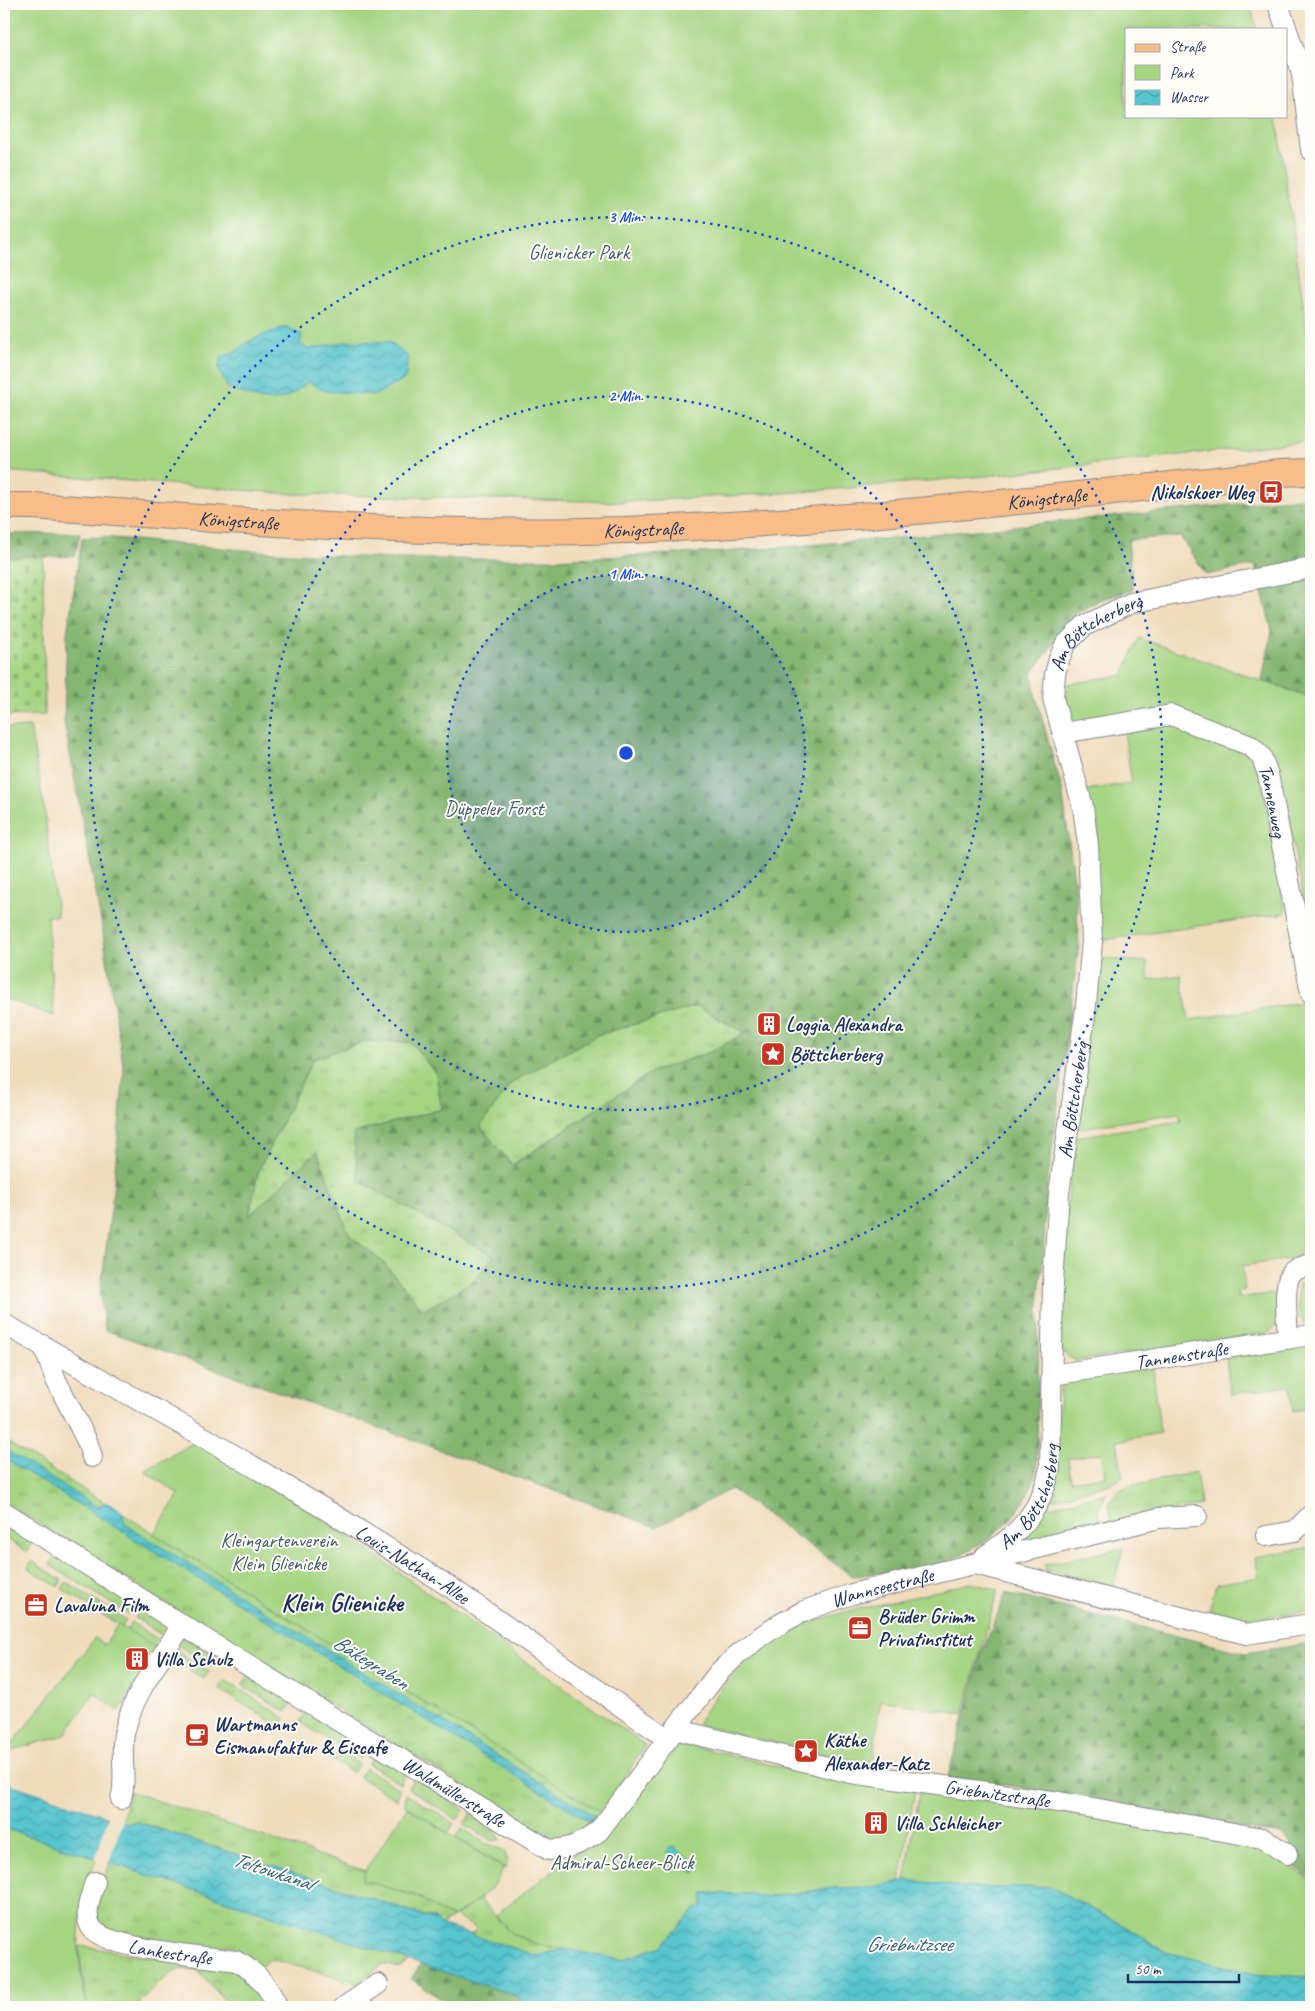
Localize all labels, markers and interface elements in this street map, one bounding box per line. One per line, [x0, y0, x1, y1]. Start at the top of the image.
legend [1125, 28, 1288, 118]
text: Straße [1170, 38, 1206, 57]
text: Park [1170, 64, 1195, 83]
text: Wasser [1170, 88, 1209, 107]
text: 3 Min. [609, 208, 644, 227]
park label: Glienicker Park [529, 240, 631, 265]
text: 2 Min. [609, 387, 644, 406]
bus stop icon: Nikolskoer Weg [1258, 479, 1284, 505]
place label: Nikolskoer Weg [1150, 480, 1256, 505]
street label: Königstraße [1006, 481, 1090, 515]
street label: Königstraße [198, 505, 281, 536]
street label: Königstraße [603, 515, 685, 543]
text: 1 Min. [609, 565, 644, 584]
street label: Am Böttcherberg [1044, 588, 1146, 674]
centre of rings [617, 744, 635, 762]
street label: Tannenweg [1253, 761, 1293, 841]
park label: Düppeler Forst [445, 796, 546, 821]
building icon: Loggia Alexandra [756, 1011, 782, 1037]
place label: Loggia Alexandra [786, 1012, 903, 1037]
street label: Am Böttcherberg [1052, 1039, 1094, 1160]
place icon: Böttcherberg [760, 1041, 786, 1067]
place label: Böttcherberg [790, 1042, 883, 1067]
street label: Tannenstraße [1134, 1335, 1231, 1374]
street label: Am Böttcherberg [993, 1442, 1063, 1554]
street label: Louis-Nathan-Allee [351, 1519, 476, 1610]
park label: Kleingartenverein Klein Glienicke [221, 1528, 338, 1576]
street label: Wannseestraße [828, 1561, 937, 1613]
district label: Klein Glienicke [281, 1587, 404, 1619]
office icon: Lavaluna Film [23, 1592, 49, 1618]
place label: Lavaluna Film [54, 1593, 151, 1618]
place label: Brüder Grimm Privatinstitut [878, 1604, 976, 1652]
office icon: Brüder Grimm Privatinstitut [847, 1615, 873, 1641]
water label: Bäkegraben [329, 1629, 415, 1696]
building icon: Villa Schulz [124, 1646, 150, 1672]
place label: Villa Schulz [154, 1647, 234, 1672]
place label: Wartmanns Eismanufaktur & Eiscafe [214, 1712, 388, 1760]
cafe icon: Wartmanns Eismanufaktur & Eiscafe [184, 1722, 210, 1748]
place label: Käthe Alexander-Katz [824, 1728, 931, 1776]
place icon: Käthe Alexander-Katz [793, 1738, 819, 1764]
street label: Waldmüllerstraße [398, 1751, 512, 1834]
street label: Griebnitzstraße [943, 1774, 1053, 1813]
building icon: Villa Schleicher [863, 1810, 889, 1836]
place label: Villa Schleicher [894, 1811, 1003, 1836]
water label: Teltowkanal [230, 1846, 322, 1898]
park label: Admiral-Scheer-Blick [550, 1850, 695, 1875]
water label: Griebnitzsee [866, 1931, 955, 1957]
street label: Lankestraße [126, 1933, 214, 1970]
scale bar [1128, 1951, 1239, 1983]
text: 50 m [1135, 1960, 1162, 1979]

